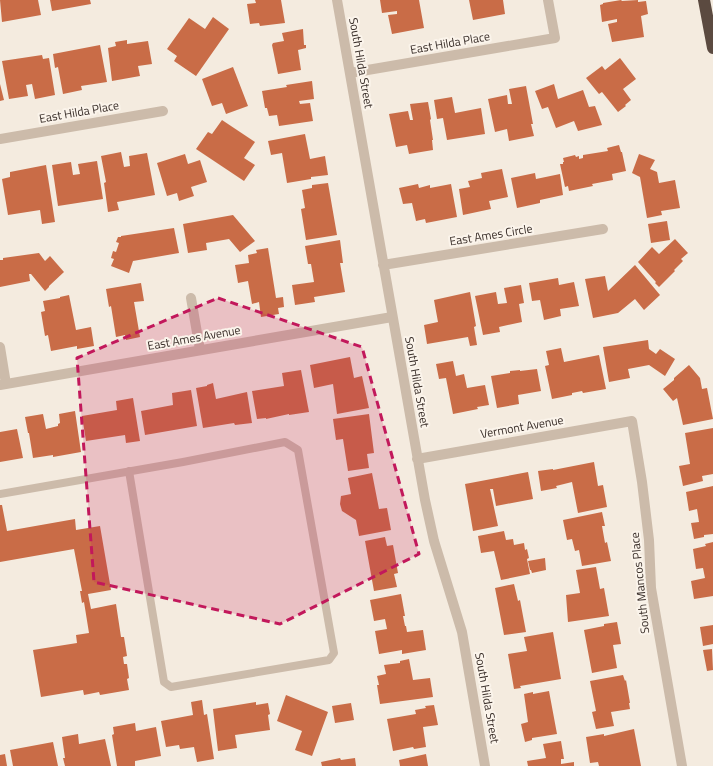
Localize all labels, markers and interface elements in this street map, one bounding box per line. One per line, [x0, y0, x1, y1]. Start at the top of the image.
street label: South Hilda Street [344, 16, 379, 111]
street label: East Hilda Place [409, 26, 491, 59]
street label: East Hilda Place [38, 95, 120, 128]
street label: East Ames Circle [448, 219, 534, 250]
street label: East Ames Avenue [146, 320, 242, 355]
street label: South Hilda Street [400, 335, 435, 430]
street label: Vermont Avenue [479, 410, 565, 443]
street label: South Mancos Place [625, 531, 654, 635]
street label: South Hilda Street [470, 651, 505, 746]

